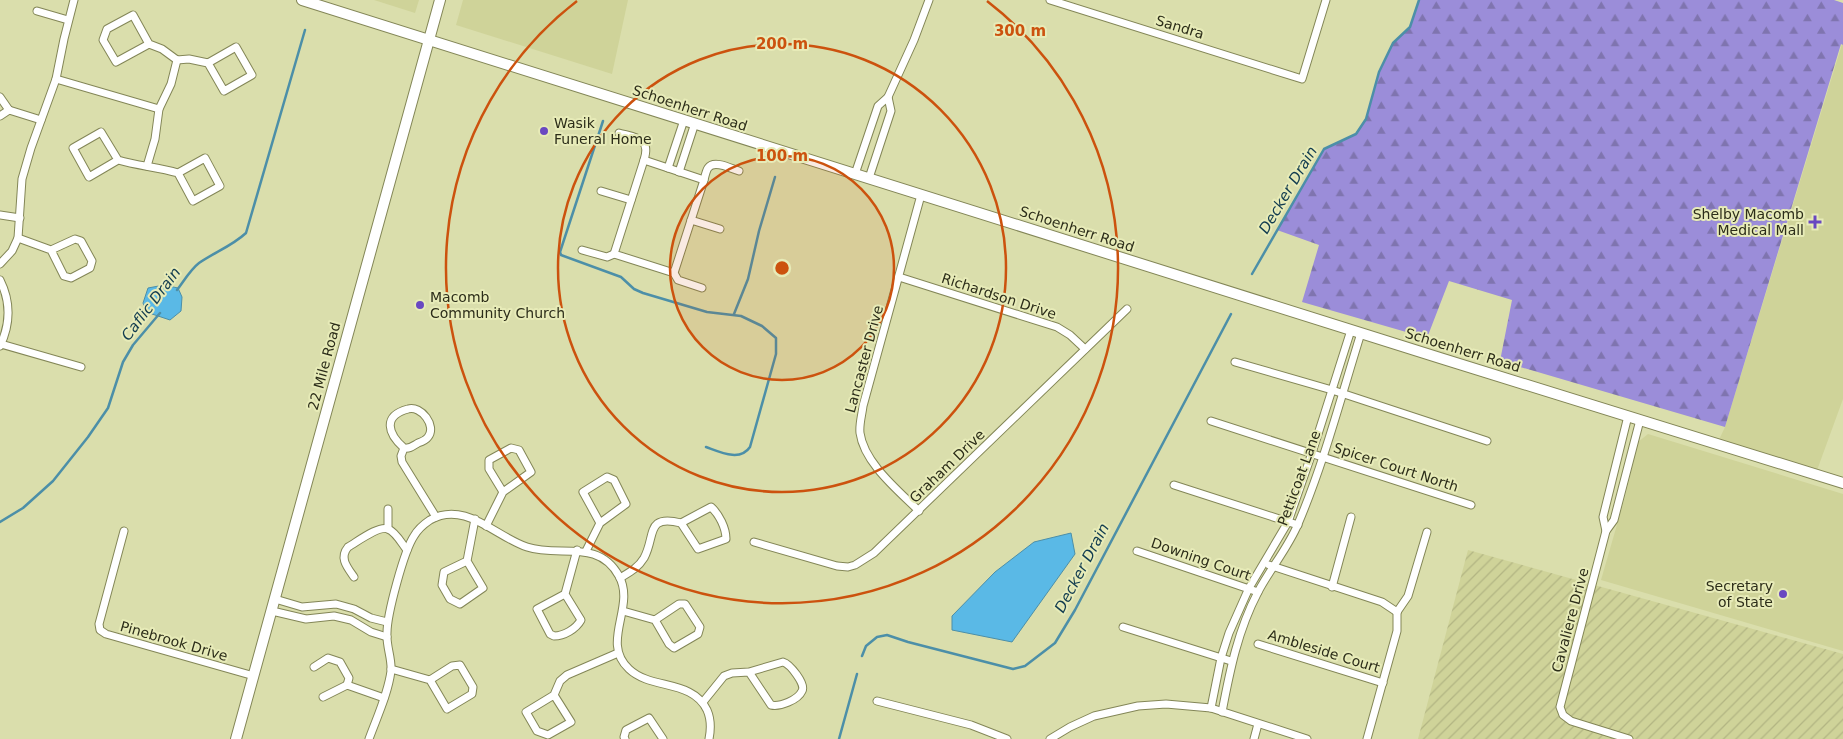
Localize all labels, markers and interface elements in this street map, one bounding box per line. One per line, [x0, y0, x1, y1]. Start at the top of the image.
street label: Sandra [1154, 12, 1206, 42]
text: 300 m [994, 22, 1046, 40]
text: 200 m [756, 35, 808, 53]
street label: Schoenherr Road [631, 82, 749, 134]
place label: Wasik Funeral Home [554, 115, 652, 147]
marker: Wasik Funeral Home [538, 125, 550, 137]
water label: Decker Drain [1255, 143, 1321, 237]
text: 100 m [756, 147, 808, 165]
street label: Schoenherr Road [1018, 203, 1136, 255]
place label: Shelby Macomb Medical Mall [1693, 206, 1804, 238]
marker: Shelby Macomb Medical Mall [1808, 215, 1822, 229]
centre of rings [773, 259, 791, 277]
water label: Caflic Drain [118, 264, 184, 344]
street label: Richardson Drive [940, 270, 1058, 322]
place label: Macomb Community Church [430, 289, 565, 321]
marker: Macomb Community Church [414, 299, 426, 311]
street label: Lancaster Drive [842, 304, 886, 414]
street label: 22 Mile Road [305, 320, 343, 412]
street label: Schoenherr Road [1403, 325, 1523, 375]
street label: Graham Drive [906, 426, 988, 506]
street label: Petticoat Lane [1274, 428, 1324, 528]
street label: Spicer Court North [1332, 439, 1460, 495]
water label: Decker Drain [1051, 520, 1113, 616]
street label: Downing Court [1149, 534, 1253, 584]
street label: Cavaliere Drive [1548, 566, 1592, 674]
place label: Secretary of State [1706, 578, 1773, 610]
marker: Secretary of State [1777, 588, 1789, 600]
street label: Pinebrook Drive [119, 618, 229, 664]
street label: Ambleside Court [1266, 626, 1382, 676]

